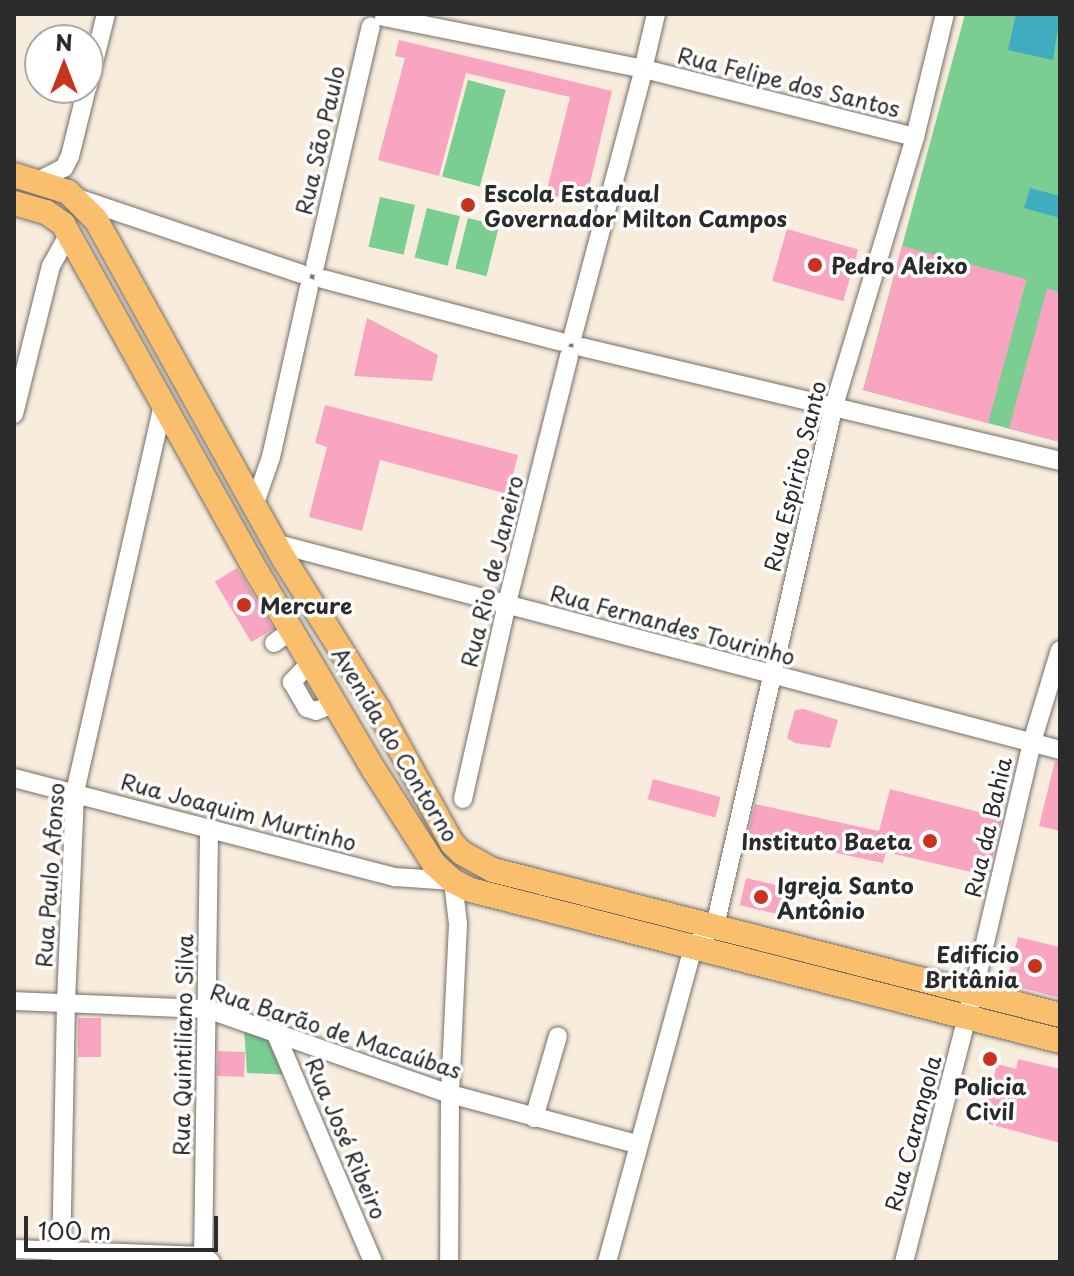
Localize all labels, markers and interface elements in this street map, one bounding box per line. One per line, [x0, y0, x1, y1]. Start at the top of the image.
north arrow [24, 24, 104, 104]
text: N [55, 25, 73, 58]
street label: Rua Felipe dos Santos [674, 40, 904, 122]
street label: Rua São Paulo [289, 63, 349, 217]
place label: Escola Estadual Governador Milton Campos [484, 179, 789, 230]
marker: Escola Estadual Governador Milton Campos [459, 196, 477, 214]
place label: Pedro Aleixo [831, 252, 968, 278]
marker: Pedro Aleixo [806, 256, 824, 274]
street label: Rua Espírito Santo [757, 377, 831, 575]
street label: Rua Rio de Janeiro [454, 471, 528, 671]
street label: Rua Fernandes Tourinho [545, 578, 801, 670]
place label: Mercure [260, 592, 352, 618]
marker: Mercure [235, 596, 253, 614]
street label: Avenida do Contorno [327, 642, 465, 846]
street label: Rua da Bahia [958, 754, 1016, 900]
street label: Rua Joaquim Murtinho [118, 767, 360, 855]
street label: Rua Paulo Afonso [29, 782, 69, 968]
place label: Instituto Baeta [740, 828, 912, 854]
marker: Instituto Baeta [919, 830, 941, 852]
place label: Igreja Santo Antônio [777, 871, 914, 922]
marker: Igreja Santo Antônio [752, 888, 770, 906]
street label: Rua Quintiliano Silva [167, 934, 197, 1156]
place label: Edifício Britânia [924, 940, 1019, 992]
marker: Edifício Britânia [1026, 957, 1044, 975]
street label: Rua Barão de Macaúbas [208, 977, 464, 1083]
marker: Policia Civil [981, 1050, 999, 1068]
street label: Rua José Ribeiro [301, 1052, 393, 1224]
street label: Rua Carangola [879, 1052, 945, 1214]
place label: Policia Civil [954, 1072, 1026, 1124]
scale bar [28, 1200, 222, 1250]
text: 100 m [38, 1212, 111, 1248]

